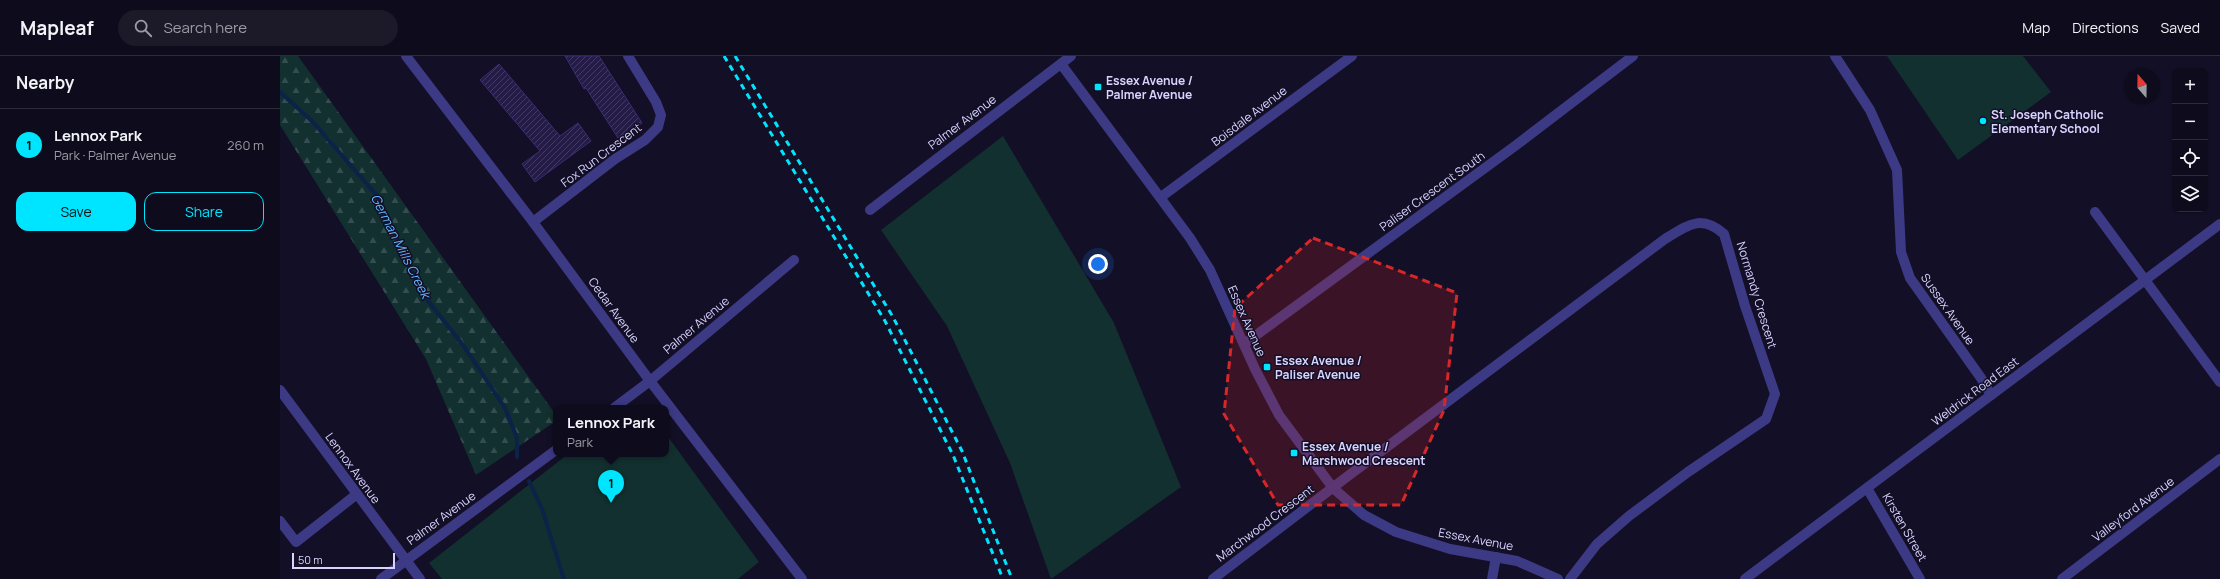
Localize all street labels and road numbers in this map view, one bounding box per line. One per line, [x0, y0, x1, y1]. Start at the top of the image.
street label: Boisdale Avenue [1208, 82, 1290, 150]
street label: Palmer Avenue [924, 91, 1000, 153]
street label: Fox Run Crescent [557, 119, 645, 191]
street label: Paliser Crescent South [1376, 147, 1488, 235]
street label: Normandy Crescent [1733, 240, 1781, 351]
street label: Sussex Avenue [1917, 270, 1979, 348]
street label: Cedar Avenue [584, 274, 644, 346]
street label: Essex Avenue [1224, 283, 1270, 359]
street label: Palmer Avenue [659, 292, 733, 358]
street label: Weldrick Road East [1928, 353, 2022, 429]
street label: Lennox Avenue [321, 429, 385, 507]
street label: Valleyford Avenue [2089, 473, 2177, 545]
street label: Marchwood Crescent [1212, 480, 1318, 566]
street label: Palmer Avenue [403, 487, 479, 549]
street label: Kirsten Street [1879, 490, 1932, 565]
street label: Essex Avenue [1437, 523, 1515, 555]

